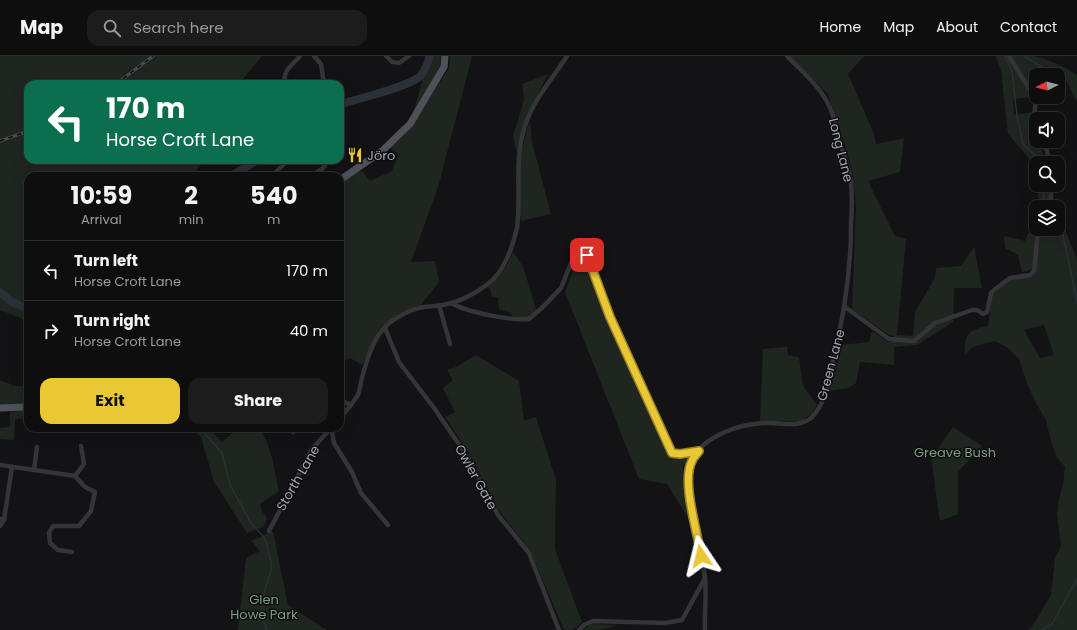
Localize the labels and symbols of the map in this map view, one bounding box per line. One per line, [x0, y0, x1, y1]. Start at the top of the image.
north arrow [1029, 68, 1065, 104]
street label: Long Lane [824, 116, 858, 184]
restaurant icon: Jöro [346, 146, 364, 164]
place label: Jöro [367, 146, 395, 165]
pin [570, 238, 604, 272]
street label: Green Lane [812, 327, 850, 403]
street label: Owler Gate [450, 441, 502, 513]
street label: Storth Lane [272, 442, 324, 514]
park label: Greave Bush [914, 443, 996, 462]
position arrow [680, 535, 722, 577]
park label: Glen Howe Park [230, 590, 298, 624]

